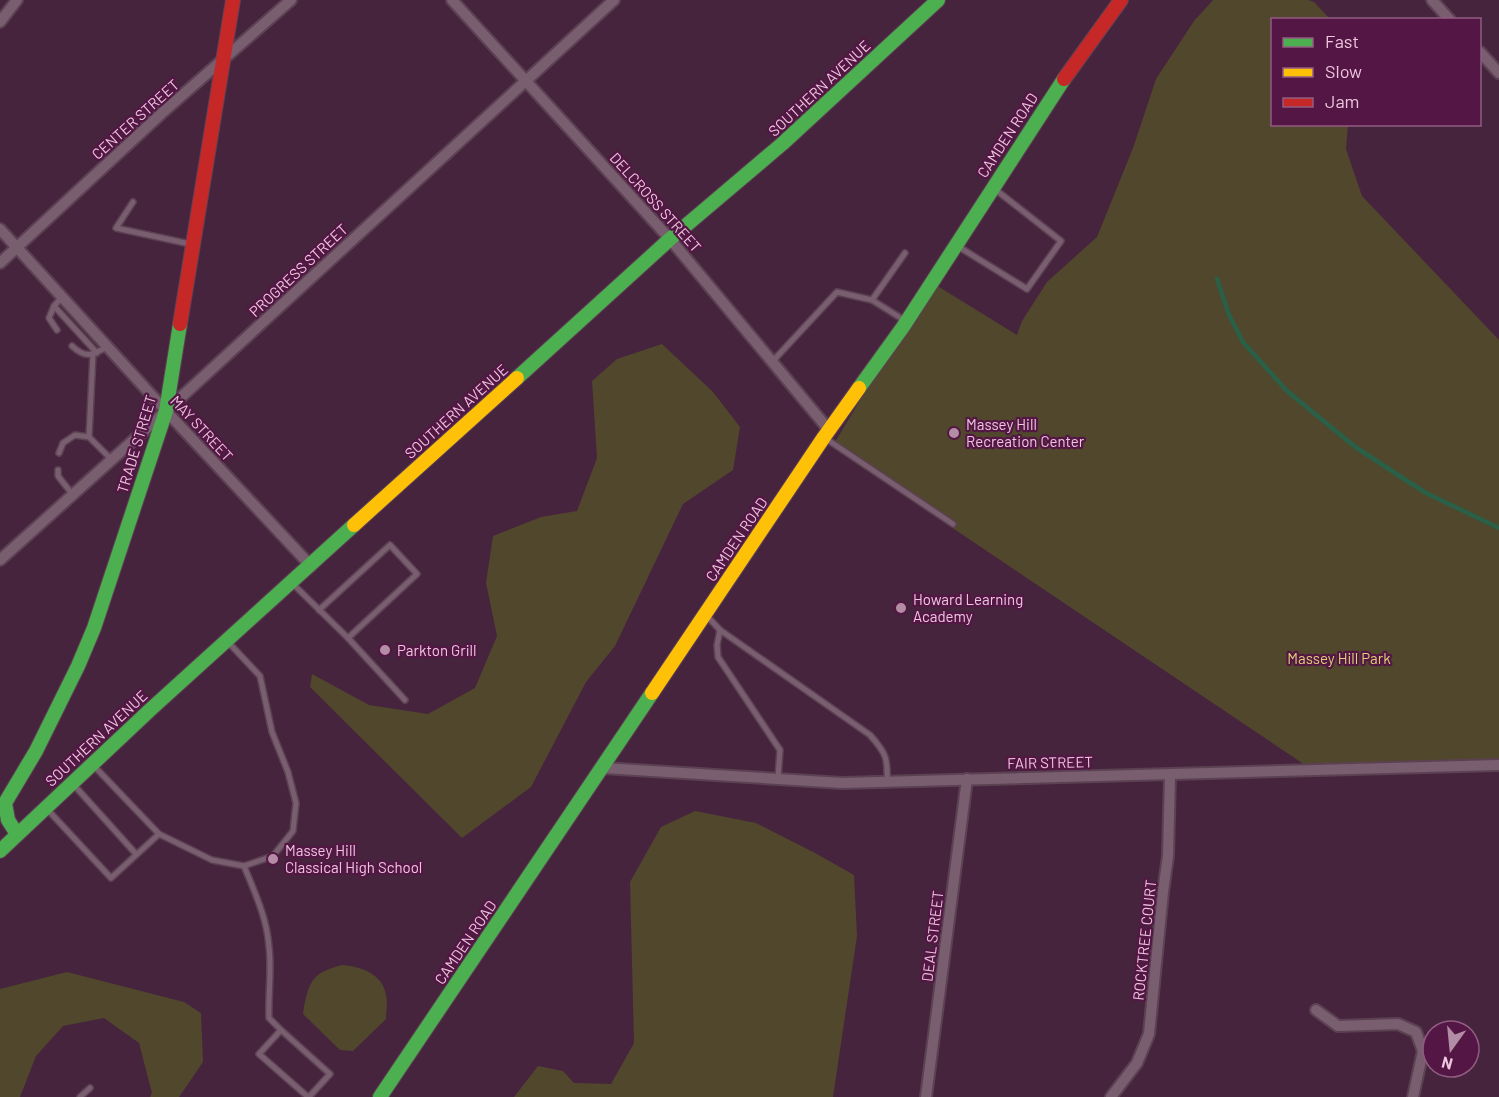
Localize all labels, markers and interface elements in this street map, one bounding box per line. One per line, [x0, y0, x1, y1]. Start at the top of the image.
legend [1271, 18, 1481, 126]
text: Fast [1325, 30, 1359, 52]
street label: SOUTHERN AVENUE [764, 36, 874, 140]
text: Slow [1325, 60, 1362, 82]
street label: CENTER STREET [88, 75, 182, 163]
street label: CAMDEN ROAD [973, 89, 1041, 181]
text: Jam [1325, 90, 1359, 112]
street label: DELCROSS STREET [607, 148, 705, 256]
street label: PROGRESS STREET [245, 220, 351, 320]
street label: SOUTHERN AVENUE [401, 360, 511, 462]
street label: MAY STREET [167, 391, 237, 465]
street label: TRADE STREET [113, 393, 159, 495]
place label: Massey Hill Recreation Center [966, 415, 1085, 450]
marker: Massey Hill Recreation Center [947, 426, 961, 440]
street label: CAMDEN ROAD [701, 494, 771, 584]
place label: Howard Learning Academy [913, 590, 1023, 625]
marker: Howard Learning Academy [894, 601, 908, 615]
place label: Parkton Grill [397, 641, 476, 659]
marker: Parkton Grill [378, 643, 392, 657]
park label: Massey Hill Park [1287, 649, 1391, 667]
street label: SOUTHERN AVENUE [41, 686, 151, 790]
street label: FAIR STREET [1007, 752, 1093, 772]
place label: Massey Hill Classical High School [285, 841, 422, 876]
marker: Massey Hill Classical High School [266, 852, 280, 866]
street label: ROCKTREE COURT [1129, 879, 1159, 1001]
street label: DEAL STREET [917, 889, 947, 983]
street label: CAMDEN ROAD [430, 897, 500, 987]
north arrow [1421, 1019, 1481, 1079]
text: N [1439, 1053, 1455, 1075]

